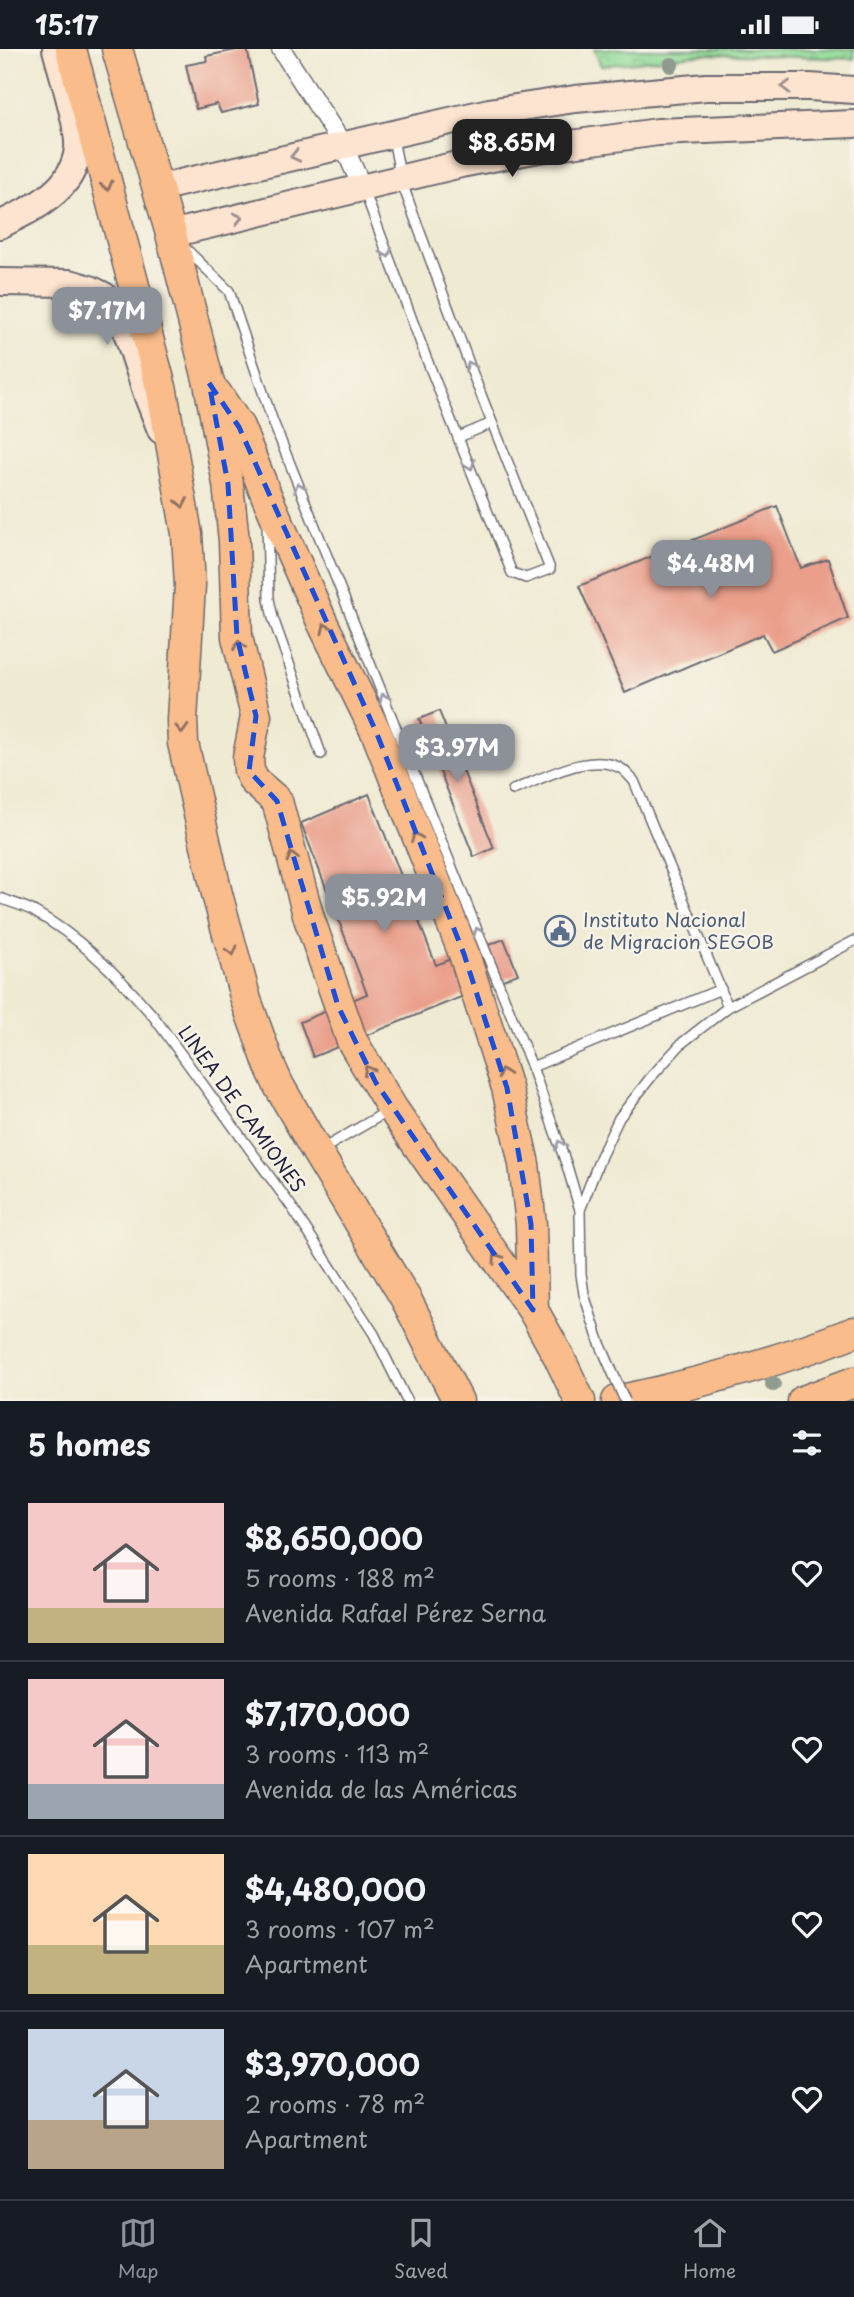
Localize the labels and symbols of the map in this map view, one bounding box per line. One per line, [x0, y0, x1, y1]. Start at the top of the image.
one-way arrow [780, 79, 791, 95]
pin: $8.65M [455, 120, 569, 179]
one-way arrow [289, 148, 301, 162]
one-way arrow [99, 180, 114, 192]
one-way arrow [231, 212, 243, 227]
one-way arrow [379, 246, 393, 258]
pin: $7.17M [50, 287, 164, 347]
one-way arrow [464, 361, 478, 373]
one-way arrow [461, 458, 475, 470]
one-way arrow [294, 482, 308, 494]
one-way arrow [174, 497, 189, 508]
pin: $4.48M [654, 540, 768, 600]
one-way arrow [320, 623, 334, 635]
one-way arrow [233, 639, 248, 651]
one-way arrow [379, 693, 393, 705]
one-way arrow [175, 724, 190, 735]
pin: $3.97M [400, 725, 514, 784]
one-way arrow [411, 832, 425, 844]
one-way arrow [286, 851, 300, 863]
pin: $5.92M [327, 875, 441, 934]
place label: Instituto Nacional de Migracion SEGOB [583, 905, 774, 955]
public building icon: Instituto Nacional de Migracion SEGOB [543, 914, 577, 948]
one-way arrow [473, 927, 487, 939]
one-way arrow [224, 945, 238, 957]
street label: LINEA DE CAMIONES [172, 1019, 313, 1198]
one-way arrow [363, 1065, 376, 1078]
one-way arrow [497, 1068, 511, 1080]
one-way arrow [554, 1139, 568, 1151]
one-way arrow [493, 1253, 505, 1266]

